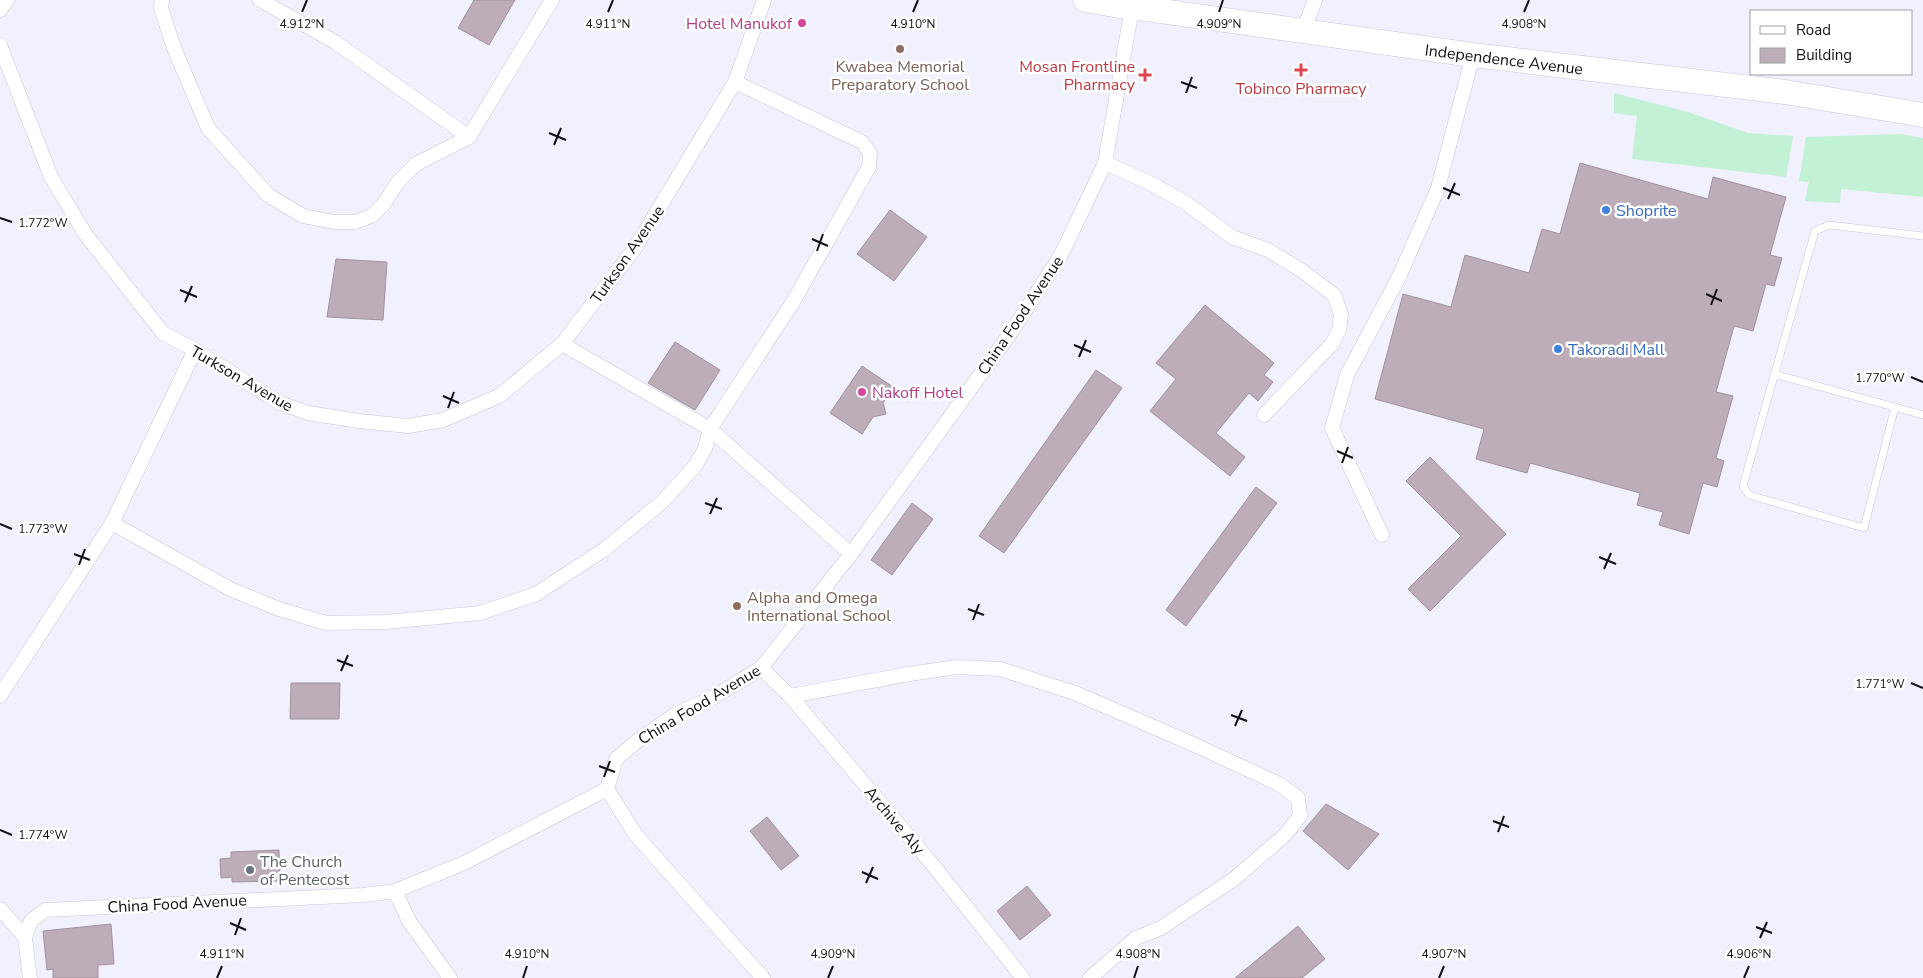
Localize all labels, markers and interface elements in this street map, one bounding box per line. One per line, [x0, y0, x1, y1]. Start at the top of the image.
legend [1750, 10, 1913, 75]
place label: Hotel Manukof [686, 13, 793, 35]
text: 4.912°N [280, 16, 324, 32]
text: 4.911°N [586, 16, 630, 32]
text: 4.910°N [891, 16, 935, 32]
text: 4.909°N [1197, 16, 1241, 32]
text: 4.908°N [1502, 16, 1546, 32]
marker: Hotel Manukof [796, 17, 808, 29]
text: Road [1796, 20, 1831, 40]
street label: Independence Avenue [1424, 39, 1584, 81]
marker: Kwabea Memorial Preparatory School [894, 43, 906, 55]
text: Building [1796, 45, 1852, 65]
place label: Kwabea Memorial Preparatory School [831, 56, 969, 96]
place label: Mosan Frontline Pharmacy [1019, 56, 1136, 96]
marker: Tobinco Pharmacy [1295, 64, 1307, 76]
marker: Mosan Frontline Pharmacy [1139, 69, 1151, 81]
place label: Tobinco Pharmacy [1236, 78, 1367, 100]
place label: Shoprite [1616, 200, 1677, 222]
street label: Turkson Avenue [586, 201, 670, 308]
marker: Shoprite [1600, 204, 1612, 216]
text: 1.772°W [18, 215, 68, 231]
street label: China Food Avenue [973, 252, 1069, 379]
place label: Takoradi Mall [1568, 339, 1665, 361]
street label: Turkson Avenue [186, 341, 297, 417]
marker: Takoradi Mall [1552, 343, 1564, 355]
text: 1.770°W [1855, 370, 1905, 386]
place label: Nakoff Hotel [872, 382, 963, 404]
marker: Nakoff Hotel [856, 386, 868, 398]
text: 1.773°W [18, 521, 68, 537]
place label: Alpha and Omega International School [747, 587, 891, 627]
marker: Alpha and Omega International School [731, 600, 743, 612]
street label: China Food Avenue [634, 660, 765, 750]
text: 1.771°W [1855, 676, 1905, 692]
street label: Archive Aly [859, 782, 930, 860]
text: 1.774°W [18, 827, 68, 843]
place label: The Church of Pentecost [260, 851, 349, 891]
marker: The Church of Pentecost [244, 864, 256, 876]
street label: China Food Avenue [107, 889, 247, 919]
text: 4.911°N [200, 946, 244, 962]
text: 4.910°N [505, 946, 549, 962]
text: 4.909°N [811, 946, 855, 962]
text: 4.908°N [1116, 946, 1160, 962]
text: 4.907°N [1422, 946, 1466, 962]
text: 4.906°N [1727, 946, 1771, 962]

